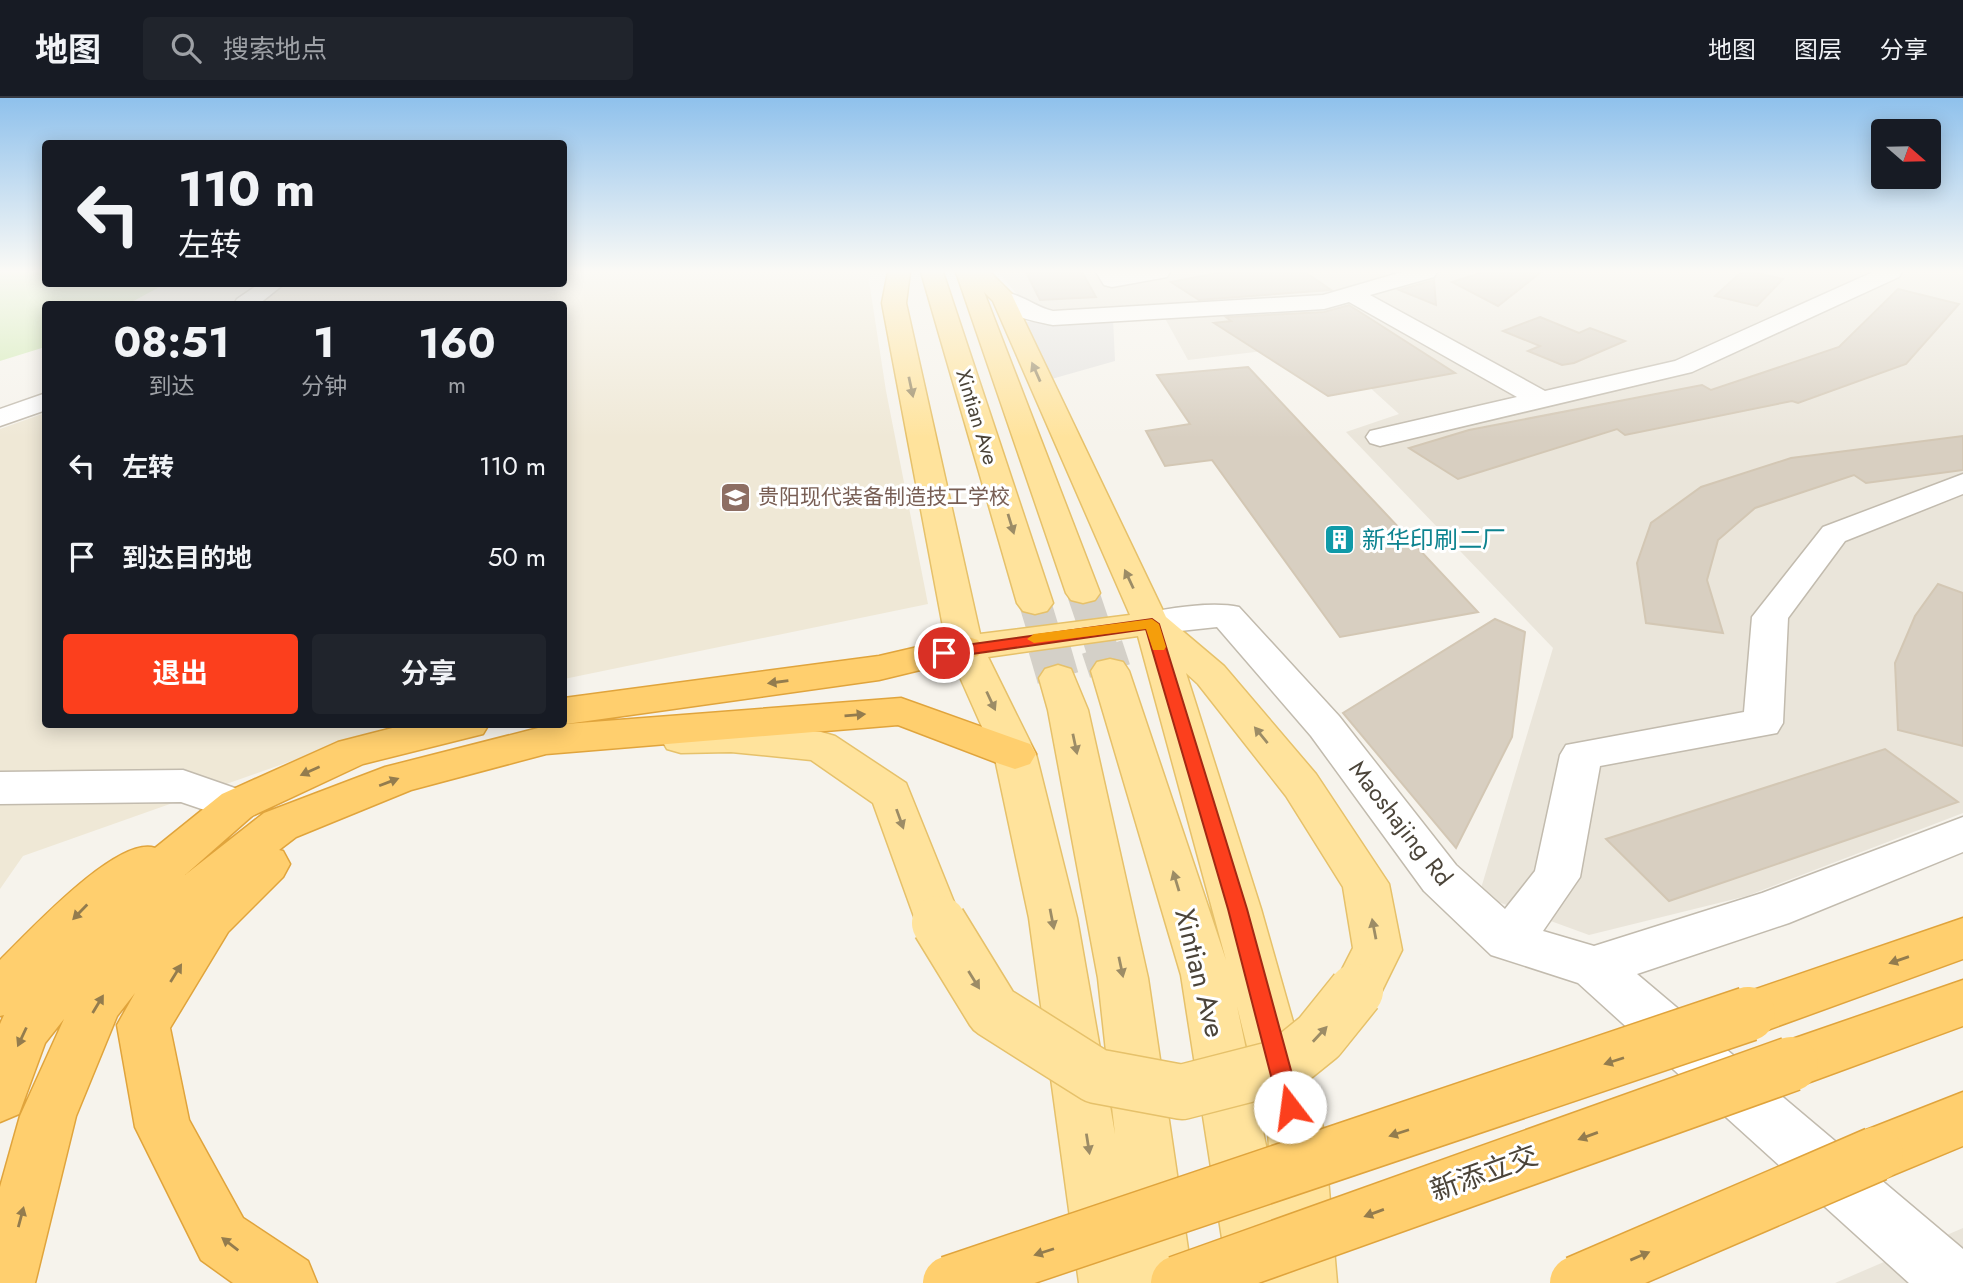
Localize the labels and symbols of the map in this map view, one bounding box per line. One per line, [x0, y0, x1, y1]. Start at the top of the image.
north arrow [1871, 119, 1941, 189]
one-way arrow [1030, 362, 1042, 382]
street label: Xintian Ave [948, 365, 1006, 469]
one-way arrow [906, 376, 917, 398]
school or university icon: 贵阳现代装备制造技工学校 [718, 480, 752, 514]
place label: 贵阳现代装备制造技工学校 [758, 482, 1010, 512]
one-way arrow [1006, 514, 1017, 535]
building icon: 新华印刷二厂 [1322, 522, 1356, 556]
place label: 新华印刷二厂 [1362, 522, 1506, 557]
one-way arrow [1123, 569, 1135, 589]
pin [914, 623, 974, 683]
one-way arrow [767, 677, 789, 688]
one-way arrow [985, 691, 996, 711]
one-way arrow [844, 709, 866, 720]
one-way arrow [1253, 727, 1268, 745]
one-way arrow [1069, 733, 1080, 755]
street label: Maoshajing Rd [1341, 753, 1461, 893]
one-way arrow [300, 765, 320, 777]
one-way arrow [379, 776, 400, 787]
one-way arrow [895, 808, 906, 829]
one-way arrow [1171, 870, 1181, 891]
one-way arrow [72, 903, 88, 920]
street label: Xintian Ave [1164, 904, 1236, 1042]
one-way arrow [1047, 908, 1058, 930]
one-way arrow [1368, 918, 1379, 940]
one-way arrow [1888, 955, 1909, 966]
one-way arrow [1115, 956, 1126, 978]
one-way arrow [170, 963, 183, 983]
one-way arrow [968, 971, 981, 990]
one-way arrow [92, 994, 104, 1013]
one-way arrow [1312, 1026, 1328, 1043]
one-way arrow [16, 1027, 28, 1047]
one-way arrow [1604, 1056, 1625, 1067]
position arrow [1253, 1070, 1327, 1144]
one-way arrow [1388, 1128, 1409, 1139]
one-way arrow [1578, 1131, 1599, 1142]
one-way arrow [1082, 1133, 1093, 1155]
street label: 新添立交 [1424, 1135, 1544, 1211]
one-way arrow [16, 1206, 27, 1228]
one-way arrow [1363, 1208, 1384, 1219]
one-way arrow [221, 1237, 239, 1251]
one-way arrow [1033, 1247, 1054, 1258]
one-way arrow [1630, 1250, 1650, 1262]

